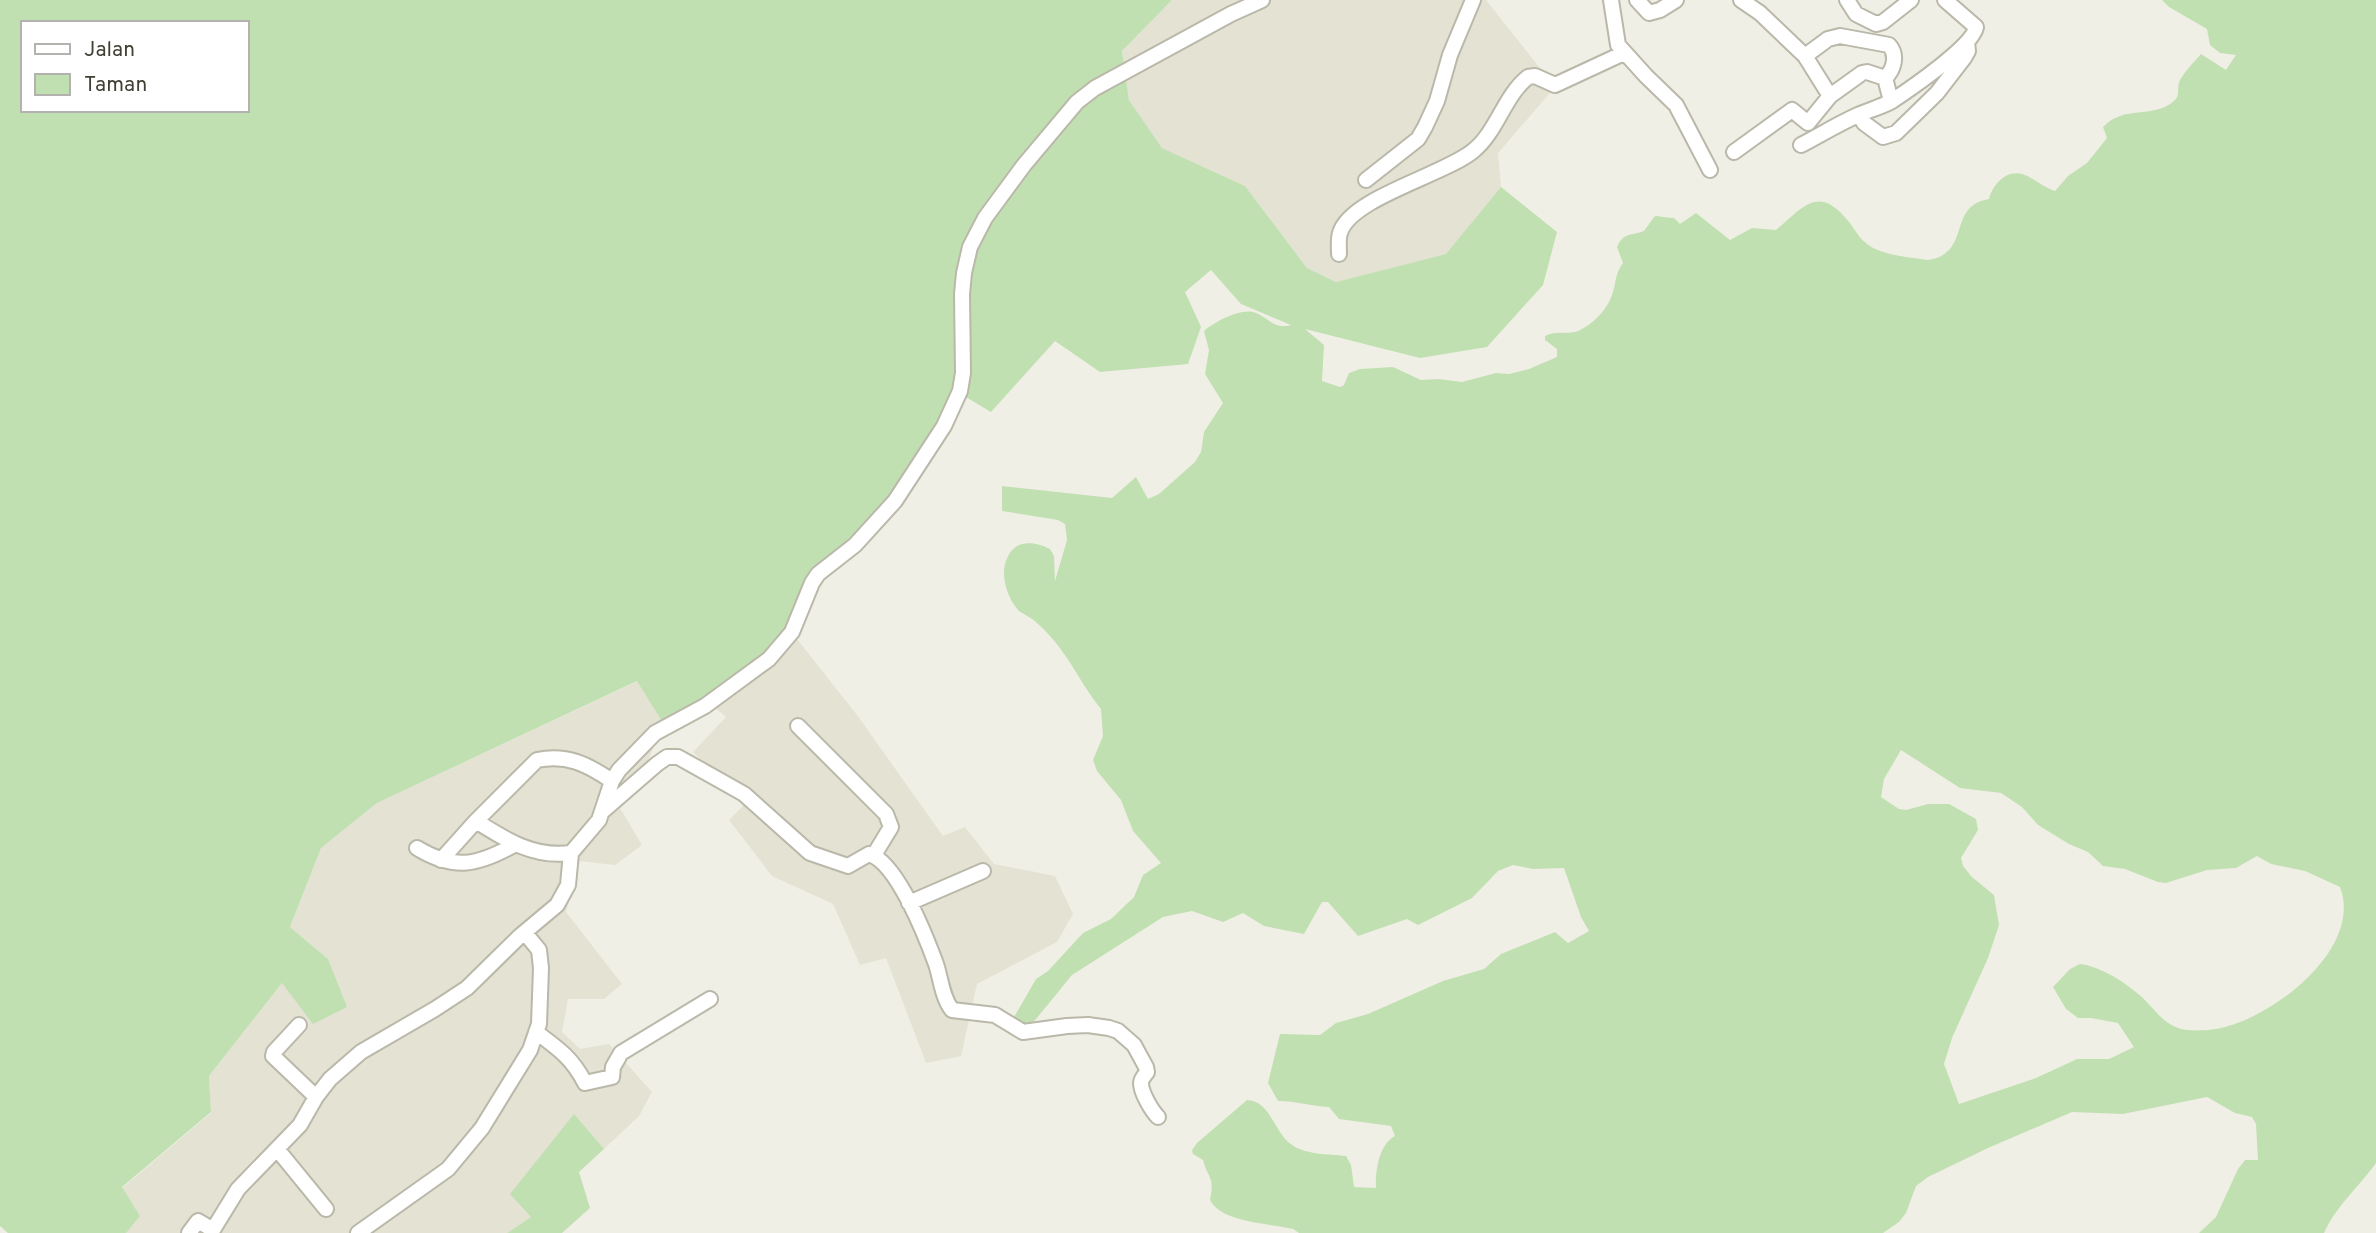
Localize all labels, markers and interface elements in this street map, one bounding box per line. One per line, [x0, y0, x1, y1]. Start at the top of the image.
legend [21, 21, 248, 112]
text: Jalan [84, 37, 135, 64]
text: Taman [84, 72, 147, 99]

